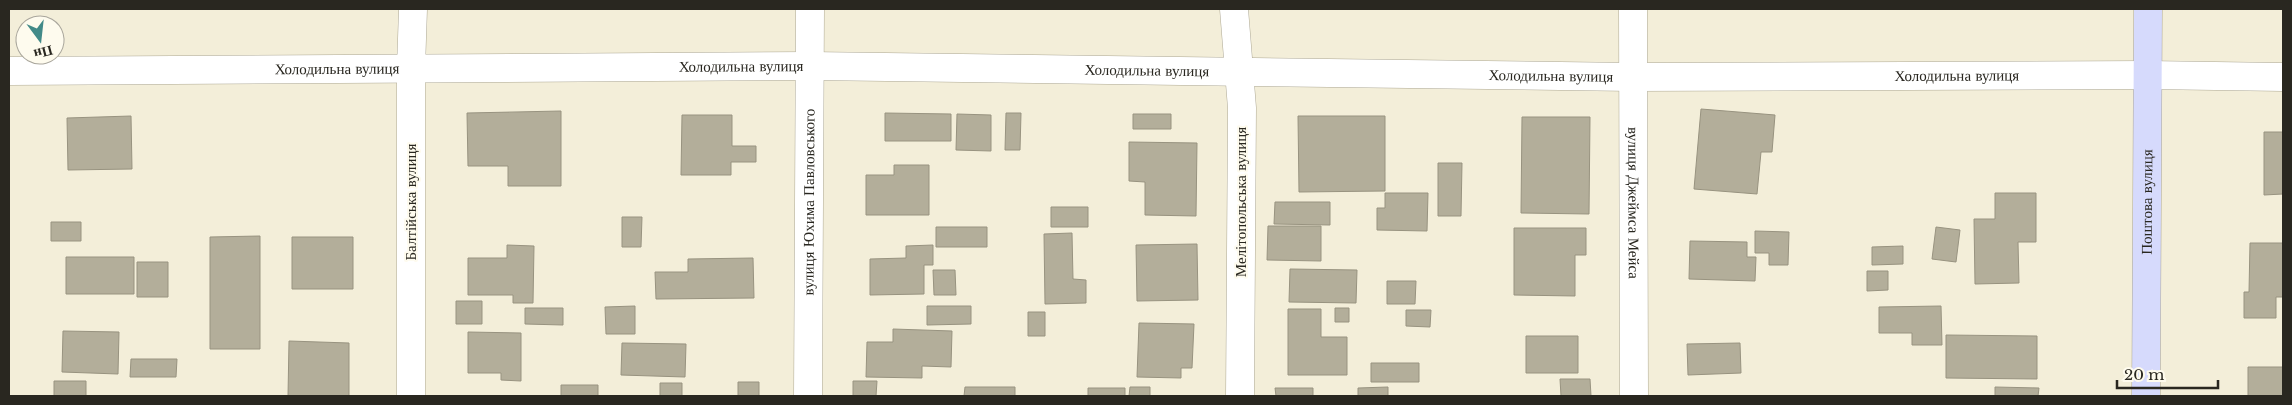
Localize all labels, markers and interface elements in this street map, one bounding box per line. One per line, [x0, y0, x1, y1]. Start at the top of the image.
north arrow [15, 15, 65, 65]
text: Пн [32, 41, 55, 64]
street label: Холодильна вулиця [679, 56, 803, 76]
street label: Холодильна вулиця [275, 59, 399, 78]
street label: Холодильна вулиця [1084, 60, 1210, 80]
street label: Холодильна вулиця [1488, 65, 1613, 86]
street label: Холодильна вулиця [1895, 65, 2019, 85]
street label: вулиця Юхима Павловського [799, 109, 818, 295]
street label: Мелітопольська вулиця [1231, 127, 1250, 277]
street label: вулиця Джеймса Мейса [1624, 127, 1644, 279]
street label: Балтійська вулиця [401, 143, 420, 261]
street label: Поштова вулиця [2137, 149, 2156, 255]
scale bar [2117, 358, 2218, 390]
text: 20 m [2124, 365, 2164, 384]

